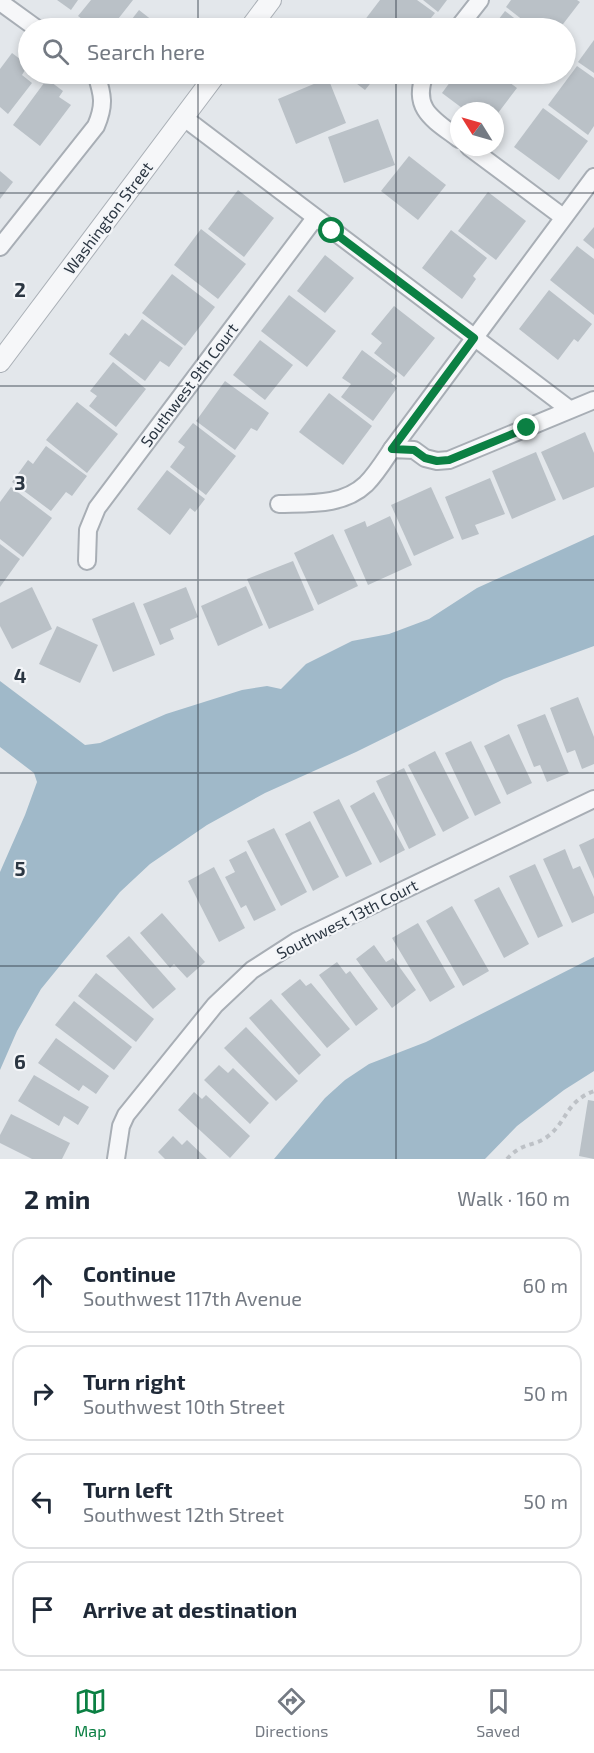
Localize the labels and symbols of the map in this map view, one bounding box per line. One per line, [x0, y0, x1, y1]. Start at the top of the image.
north arrow [450, 102, 504, 156]
street label: Washington Street [59, 158, 156, 278]
route start [318, 217, 344, 243]
text: 2 [14, 277, 26, 301]
street label: Southwest 9th Court [136, 319, 241, 450]
route end [513, 414, 539, 440]
text: 3 [14, 470, 26, 494]
text: 4 [14, 663, 27, 687]
text: 5 [14, 856, 26, 880]
street label: Southwest 13th Court [273, 875, 421, 962]
text: 6 [14, 1049, 26, 1073]

